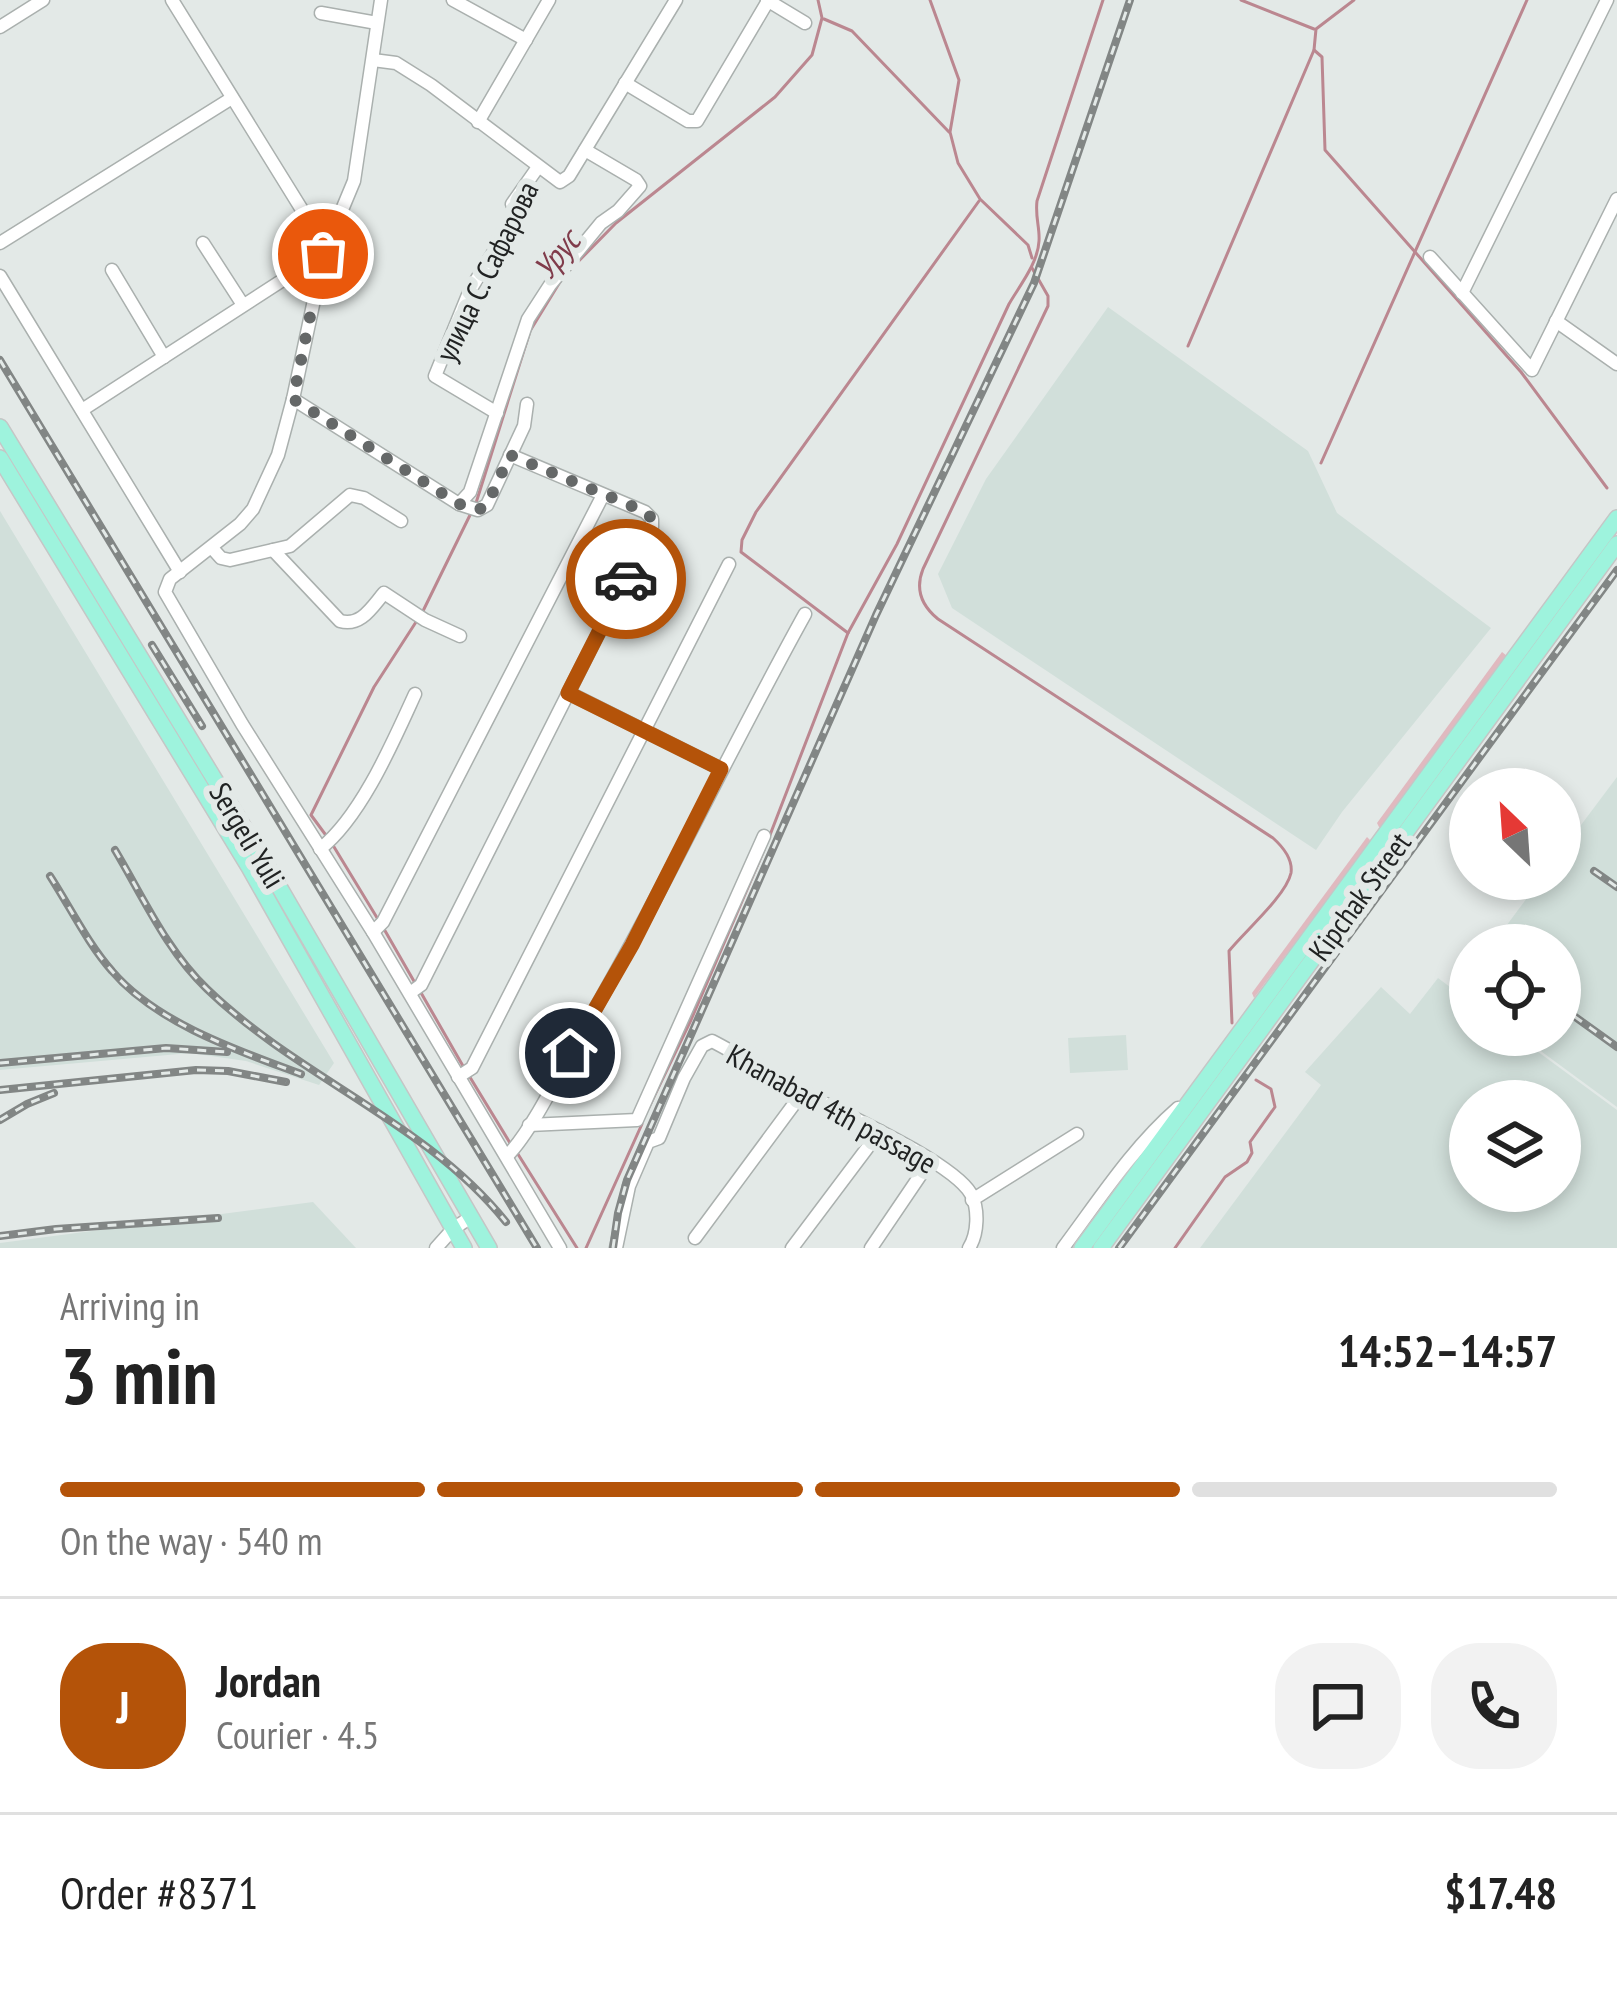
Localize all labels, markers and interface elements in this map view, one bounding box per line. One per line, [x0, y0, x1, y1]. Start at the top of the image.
street label: улица С. Сафарова [426, 175, 546, 367]
pin [272, 203, 374, 305]
water label: Урус [523, 218, 591, 288]
icon: bag [290, 221, 356, 287]
courier [566, 519, 686, 639]
icon: car [593, 546, 659, 612]
north arrow [1449, 768, 1581, 900]
map controls [1449, 768, 1581, 1212]
street label: Sergeli Yuli [201, 775, 295, 895]
street label: Kipchak Street [1299, 823, 1419, 968]
button: locate [1449, 924, 1581, 1056]
pin [519, 1002, 621, 1104]
icon: home [537, 1020, 603, 1086]
street label: Khanabad 4th passage [720, 1034, 944, 1182]
button: layers [1449, 1080, 1581, 1212]
text: Arriving in [60, 1280, 200, 1331]
text: 14:52–14:57 [1338, 1321, 1557, 1379]
text: 3 min [60, 1325, 218, 1426]
text: On the way · 540 m [60, 1515, 322, 1566]
button: chat [1275, 1643, 1401, 1769]
button: phone [1431, 1643, 1557, 1769]
text: Jordan [216, 1651, 321, 1709]
text: J [116, 1677, 130, 1735]
text: Courier · 4.5 [216, 1709, 379, 1760]
text: Order #8371 [60, 1863, 258, 1921]
text: $17.48 [1444, 1863, 1557, 1921]

